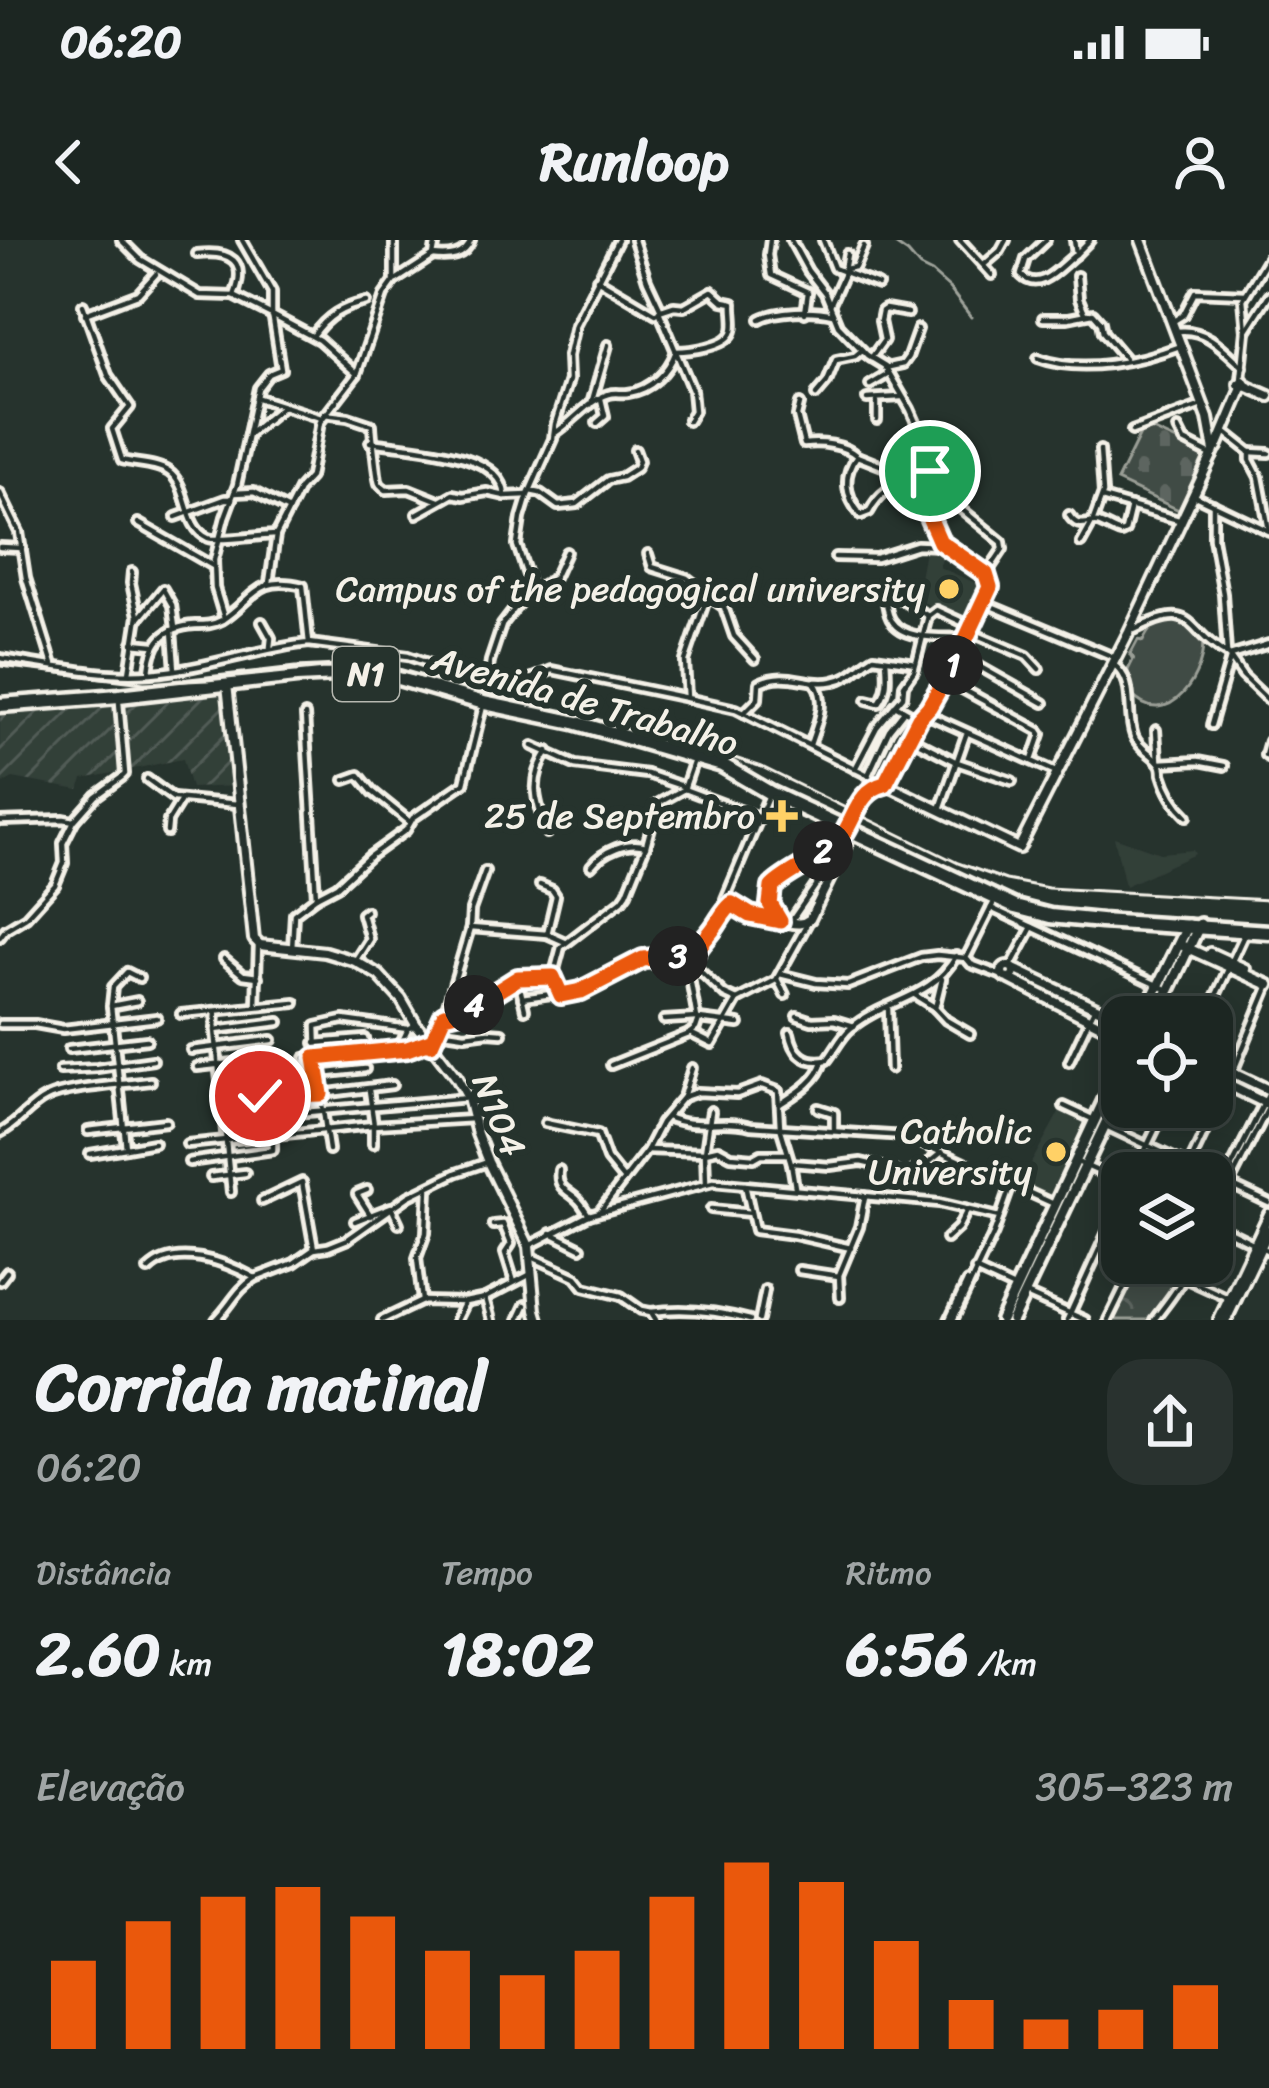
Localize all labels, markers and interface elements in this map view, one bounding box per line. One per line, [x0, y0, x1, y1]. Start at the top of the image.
text: 06:20 [60, 2, 182, 82]
text: Runloop [540, 114, 729, 210]
icon: back [36, 129, 102, 195]
icon: person [1167, 129, 1233, 195]
pin [879, 420, 981, 522]
icon: arrive [897, 438, 963, 504]
place label: Campus of the pedagogical university [336, 557, 926, 621]
marker: Campus of the pedagogical university [936, 576, 962, 602]
street label: Avenida de Trabalho [423, 626, 746, 775]
pin: 1 [923, 635, 983, 695]
text: 1 [946, 636, 960, 694]
road number: N1 [333, 647, 399, 701]
place label: 25 de Septembro [484, 784, 755, 848]
marker: 25 de Septembro [766, 800, 798, 832]
pin: 2 [793, 821, 853, 881]
text: 2 [813, 822, 833, 880]
pin: 3 [648, 926, 708, 986]
text: 3 [669, 927, 687, 985]
pin: 4 [444, 975, 504, 1035]
text: 4 [464, 976, 484, 1034]
map controls [1101, 996, 1233, 1284]
button: locate [1101, 996, 1233, 1128]
pin [209, 1045, 311, 1147]
icon: check [227, 1063, 293, 1129]
street label: N104 [453, 1063, 545, 1167]
place label: Catholic University [868, 1099, 1033, 1204]
marker: Catholic University [1043, 1139, 1069, 1165]
button: layers [1101, 1152, 1233, 1284]
text: Corrida matinal [36, 1329, 487, 1446]
button: share [1107, 1359, 1233, 1485]
text: 06:20 [36, 1433, 142, 1502]
text: Distância [36, 1544, 171, 1602]
text: Tempo [441, 1544, 533, 1602]
text: Ritmo [846, 1544, 932, 1602]
text: 2.60 [36, 1602, 161, 1708]
text: 18:02 [441, 1602, 594, 1708]
text: 6:56 [846, 1602, 969, 1708]
text: km [161, 1635, 212, 1693]
text: /km [969, 1635, 1037, 1693]
text: Elevação [36, 1752, 185, 1821]
text: 305–323 m [1036, 1752, 1233, 1821]

